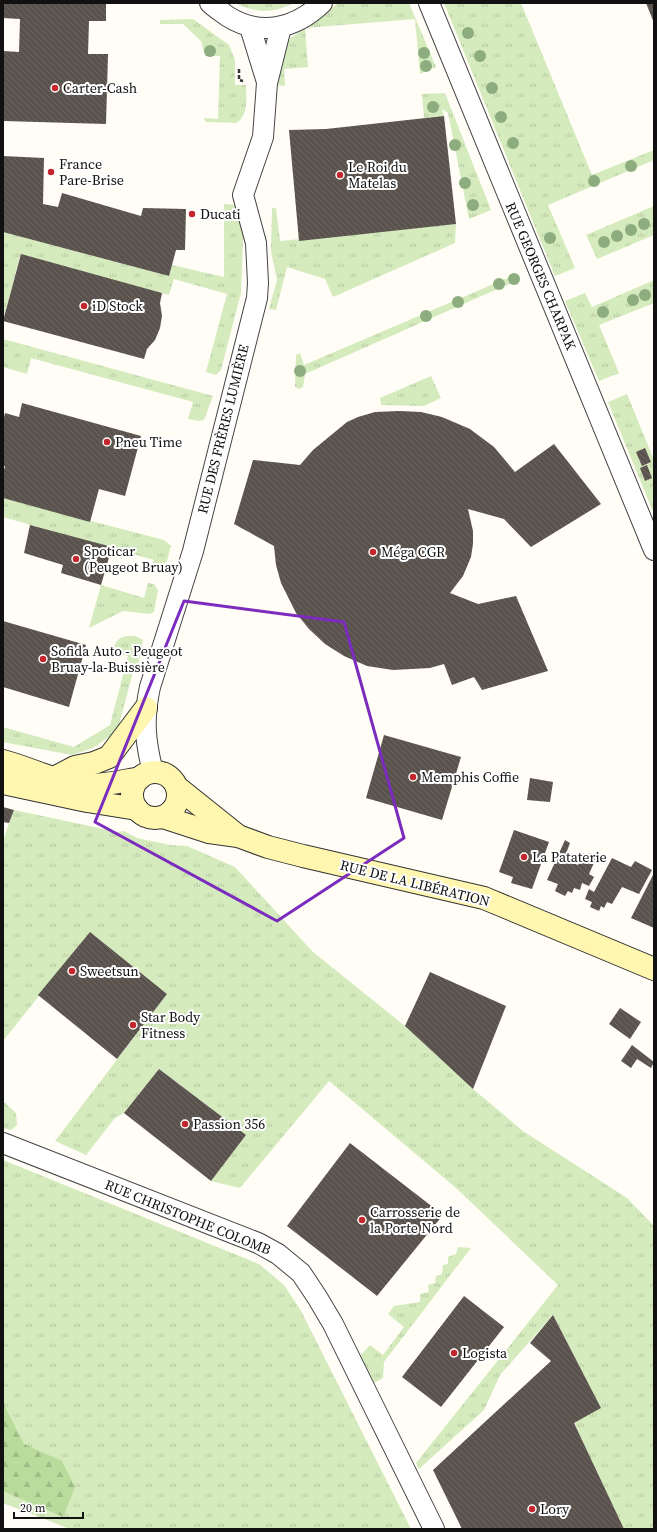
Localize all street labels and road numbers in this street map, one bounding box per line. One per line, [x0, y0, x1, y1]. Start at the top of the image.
street label: RUE GEORGES CHARPAK [501, 199, 581, 354]
street label: RUE DES FRÈRES LUMIÈRE [192, 342, 254, 516]
street label: RUE DE LA LIBÉRATION [338, 855, 492, 911]
street label: RUE CHRISTOPHE COLOMB [102, 1174, 274, 1260]

